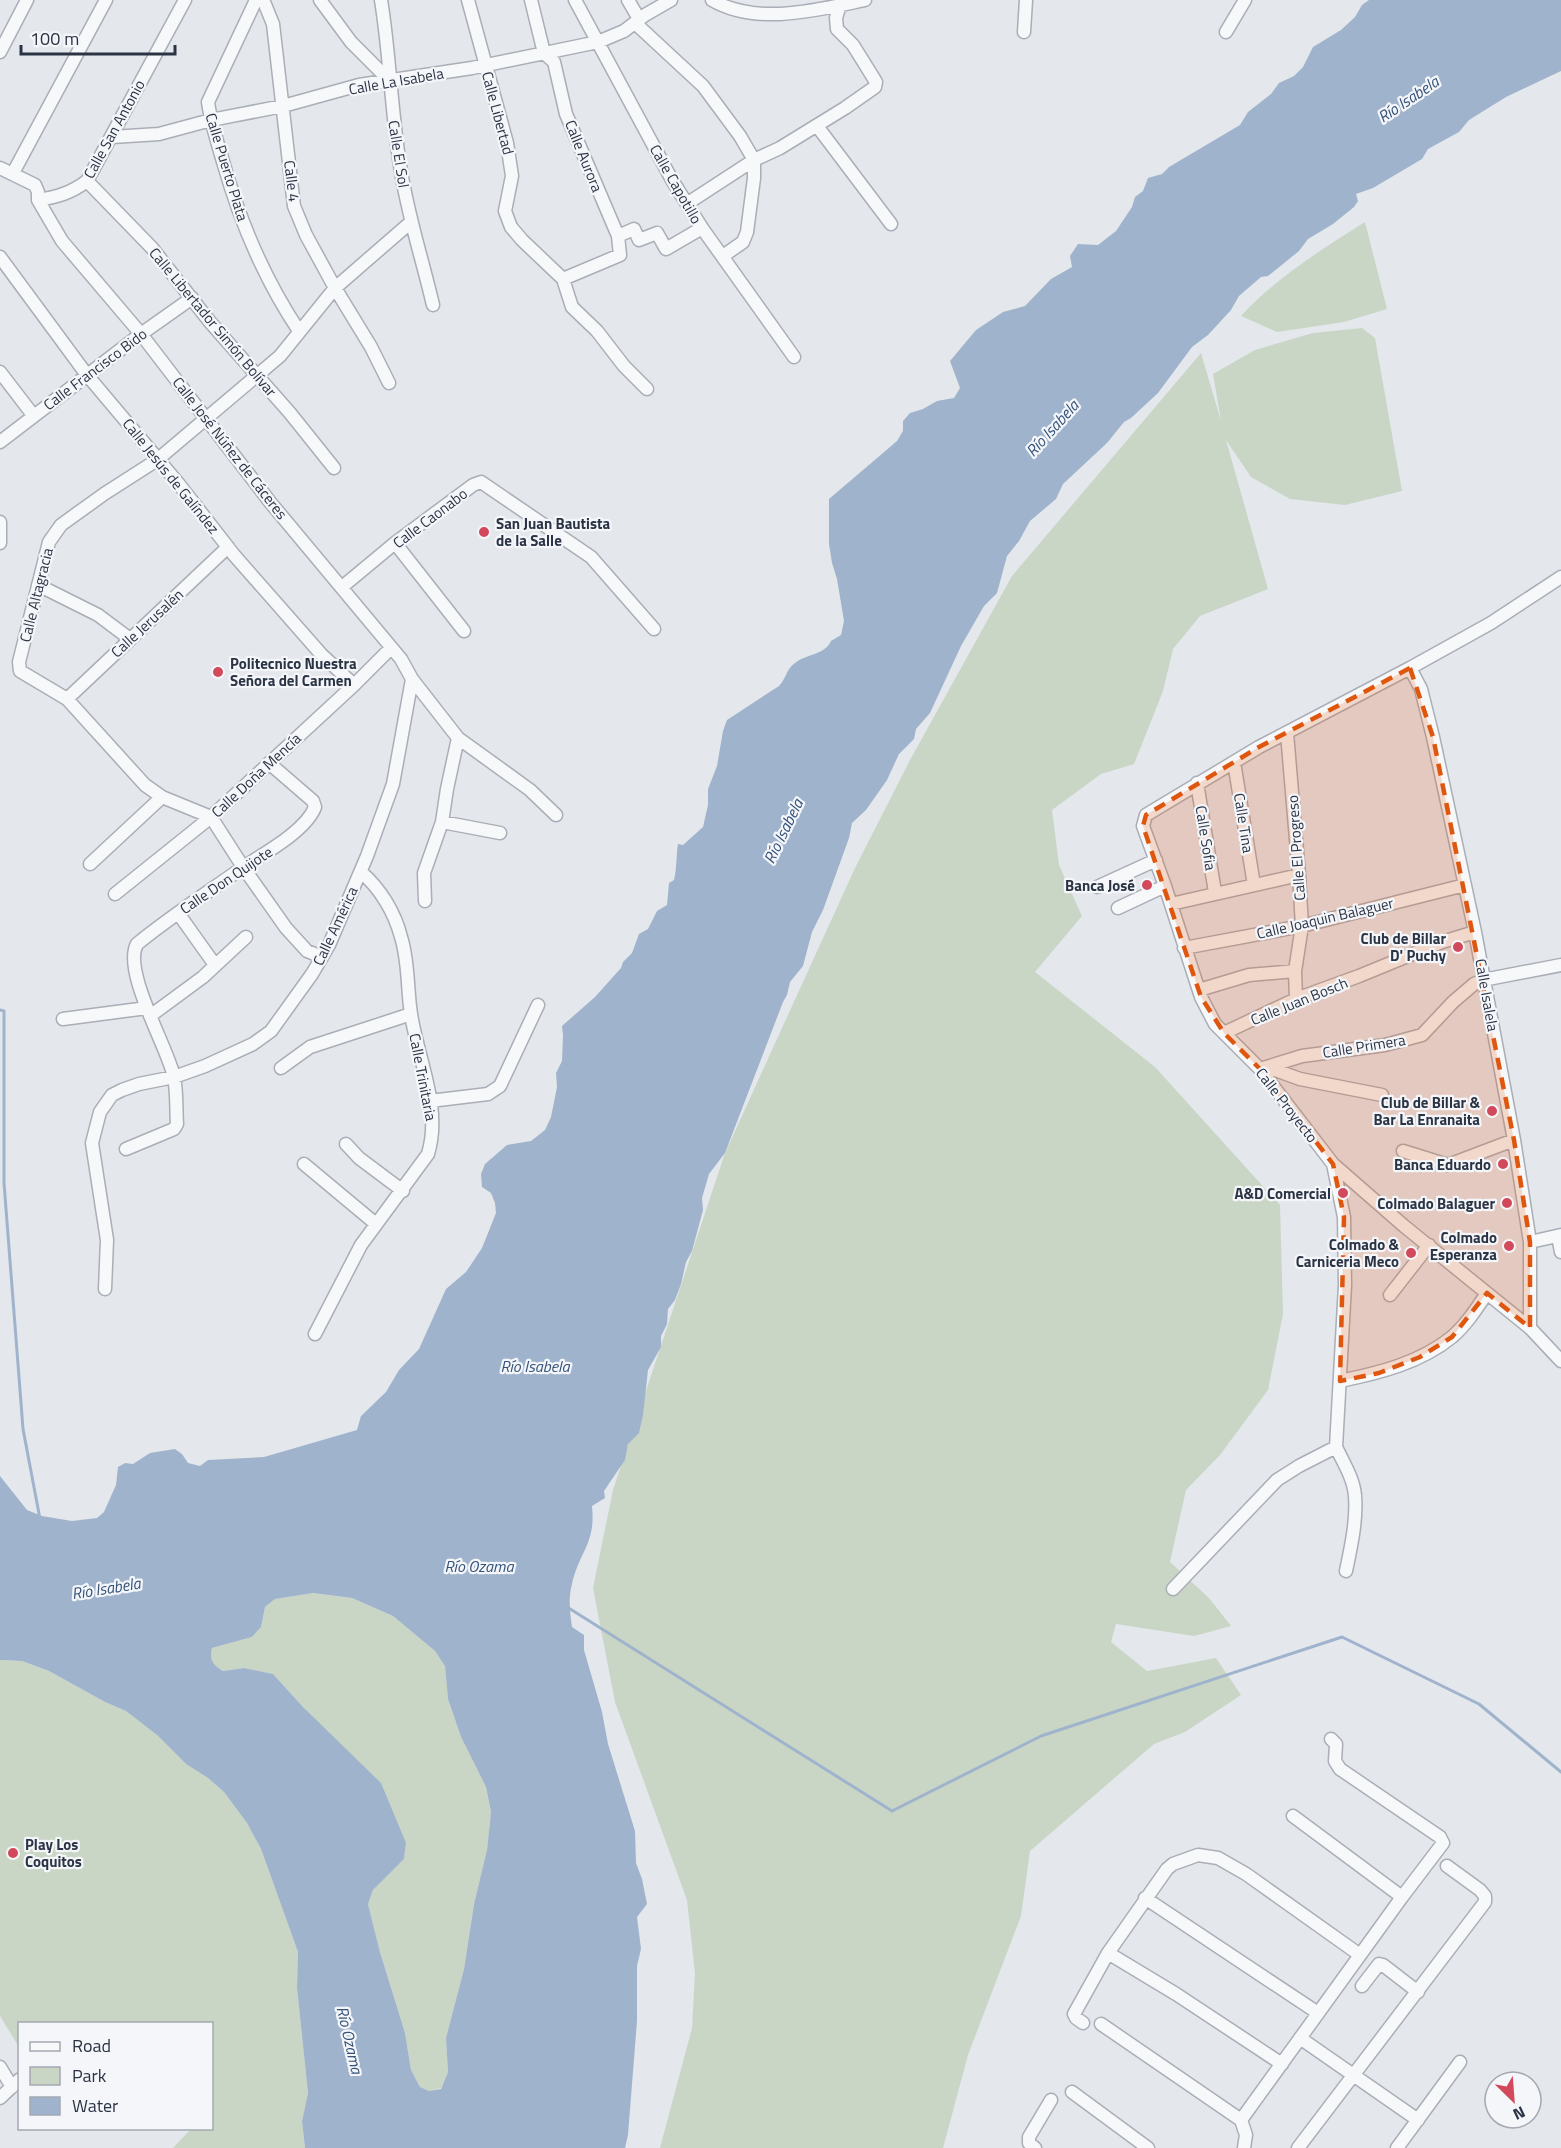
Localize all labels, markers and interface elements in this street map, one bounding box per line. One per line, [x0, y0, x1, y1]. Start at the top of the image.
scale bar [21, 18, 176, 56]
text: 100 m [30, 25, 79, 52]
street label: Calle La Isabela [347, 61, 446, 101]
street label: Calle Libertad [476, 69, 520, 157]
water label: Río Isabela [1373, 69, 1444, 128]
street label: Calle San Antonio [77, 75, 151, 183]
street label: Calle Puerto Plata [200, 110, 255, 224]
street label: Calle Aurora [559, 116, 609, 196]
street label: Calle El Sol [382, 119, 416, 189]
street label: Calle Capotillo [644, 140, 708, 228]
street label: Calle 4 [278, 159, 306, 203]
street label: Calle Libertador Simón Bolívar [144, 242, 282, 402]
street label: Calle Francisco Bido [38, 322, 152, 416]
street label: Calle José Núñez de Cáceres [167, 372, 293, 524]
water label: Río Isabela [1020, 394, 1085, 462]
street label: Calle Jesús de Galíndez [117, 413, 225, 539]
street label: Calle Caonabo [388, 482, 472, 554]
place label: San Juan Bautista de la Salle [496, 512, 610, 552]
marker: San Juan Bautista de la Salle [477, 525, 491, 539]
street label: Calle Altagracia [13, 545, 59, 645]
street label: Calle Jerusalén [105, 583, 189, 663]
place label: Politecnico Nuestra Señora del Carmen [230, 652, 357, 692]
marker: Politecnico Nuestra Señora del Carmen [211, 665, 225, 679]
street label: Calle Doña Mencía [206, 727, 306, 823]
street label: Calle Tina [1228, 791, 1260, 855]
water label: Río Isabela [757, 794, 809, 867]
street label: Calle El Progreso [1281, 794, 1311, 901]
street label: Calle Sofia [1190, 804, 1223, 873]
street label: Calle Don Quijote [175, 840, 277, 920]
place label: Banca José [1065, 874, 1135, 897]
marker: Banca José [1140, 878, 1154, 892]
street label: Calle América [307, 882, 364, 969]
street label: Calle Joaquin Balaguer [1254, 891, 1396, 945]
place label: Club de Billar D' Puchy [1361, 927, 1446, 967]
marker: Club de Billar D' Puchy [1451, 940, 1465, 954]
street label: Calle Isalela [1469, 957, 1505, 1034]
street label: Calle Juan Bosch [1247, 971, 1351, 1031]
street label: Calle Primera [1321, 1028, 1408, 1064]
street label: Calle Trinitaria [403, 1031, 443, 1123]
street label: Calle Proyecto [1250, 1063, 1324, 1147]
place label: Club de Billar & Bar La Enranaita [1373, 1091, 1480, 1131]
marker: Club de Billar & Bar La Enranaita [1485, 1104, 1499, 1118]
place label: Banca Eduardo [1394, 1153, 1491, 1176]
marker: Banca Eduardo [1496, 1157, 1510, 1171]
place label: A&D Comercial [1234, 1182, 1331, 1205]
marker: A&D Comercial [1336, 1186, 1350, 1200]
place label: Colmado Balaguer [1377, 1192, 1495, 1215]
marker: Colmado Balaguer [1500, 1196, 1514, 1210]
place label: Colmado Esperanza [1430, 1226, 1497, 1266]
place label: Colmado & Carniceria Meco [1296, 1233, 1399, 1273]
marker: Colmado Esperanza [1502, 1239, 1516, 1253]
marker: Colmado & Carniceria Meco [1404, 1246, 1418, 1260]
water label: Río Isabela [500, 1354, 571, 1378]
water label: Río Ozama [445, 1554, 514, 1578]
water label: Río Isabela [70, 1571, 143, 1605]
place label: Play Los Coquitos [25, 1833, 82, 1873]
marker: Play Los Coquitos [6, 1846, 20, 1860]
water label: Río Ozama [331, 2004, 370, 2077]
legend [18, 2022, 213, 2130]
text: Road [72, 2032, 111, 2059]
text: Park [72, 2062, 107, 2089]
north arrow [1483, 2070, 1543, 2130]
text: Water [72, 2092, 118, 2119]
text: N [1509, 2100, 1529, 2127]

